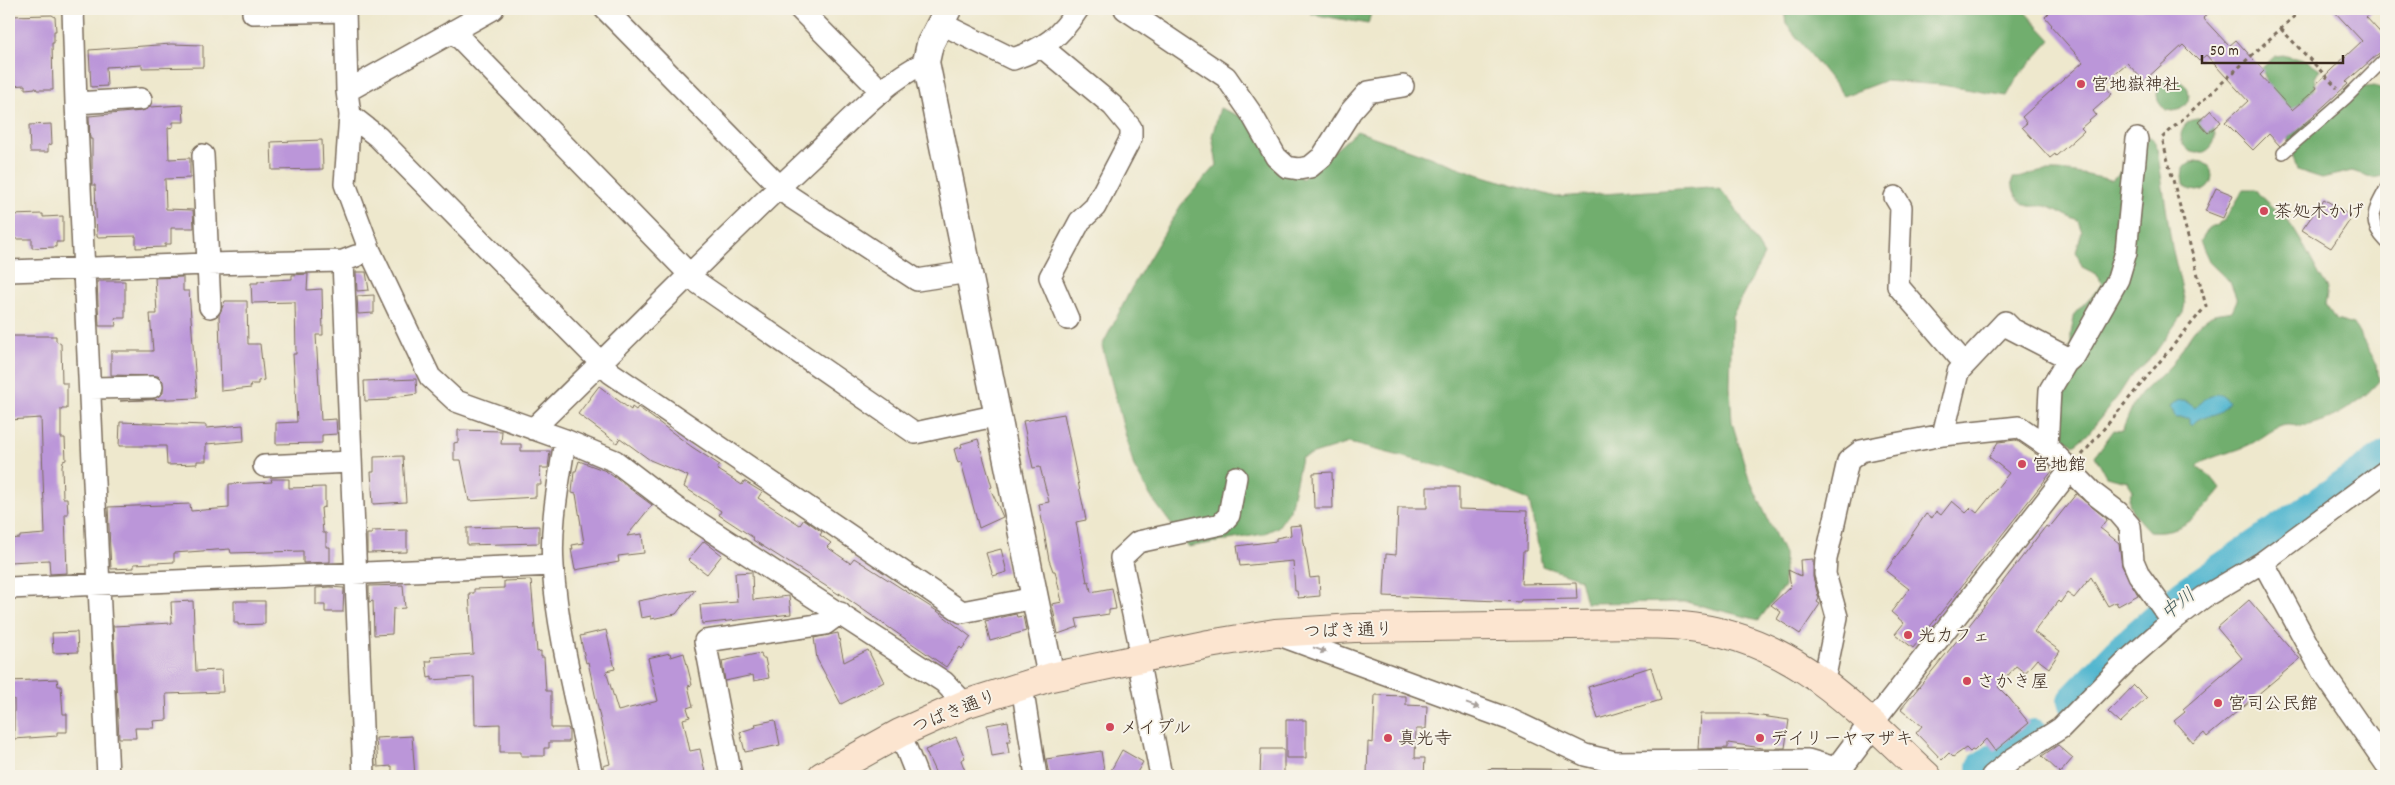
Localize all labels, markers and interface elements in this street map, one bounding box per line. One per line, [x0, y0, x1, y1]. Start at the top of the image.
scale bar [2202, 32, 2344, 64]
text: 50 m [2210, 41, 2239, 63]
place label: 宮地嶽神社 [2091, 74, 2181, 99]
marker: 宮地嶽神社 [2075, 78, 2087, 90]
place label: 茶処木かげ [2274, 201, 2364, 226]
marker: 茶処木かげ [2258, 205, 2270, 217]
place label: 宮地館 [2032, 454, 2086, 479]
marker: 宮地館 [2016, 458, 2028, 470]
water label: 中川 [2156, 583, 2202, 628]
street label: つばき通り [1303, 618, 1393, 647]
place label: 光カフェ [1918, 625, 1990, 650]
marker: 光カフェ [1902, 629, 1914, 641]
one-way arrow [1313, 647, 1328, 654]
place label: さかき屋 [1977, 671, 2049, 696]
marker: さかき屋 [1961, 675, 1973, 687]
street label: つばき通り [909, 685, 1001, 742]
place label: 宮司公民館 [2228, 693, 2318, 718]
marker: 宮司公民館 [2212, 697, 2224, 709]
one-way arrow [1466, 702, 1481, 710]
place label: メイプル [1120, 717, 1191, 742]
marker: メイプル [1104, 721, 1116, 733]
place label: 真光寺 [1398, 728, 1452, 753]
place label: デイリーヤマザキ [1770, 728, 1913, 753]
marker: 真光寺 [1382, 732, 1394, 744]
marker: デイリーヤマザキ [1754, 732, 1766, 744]

